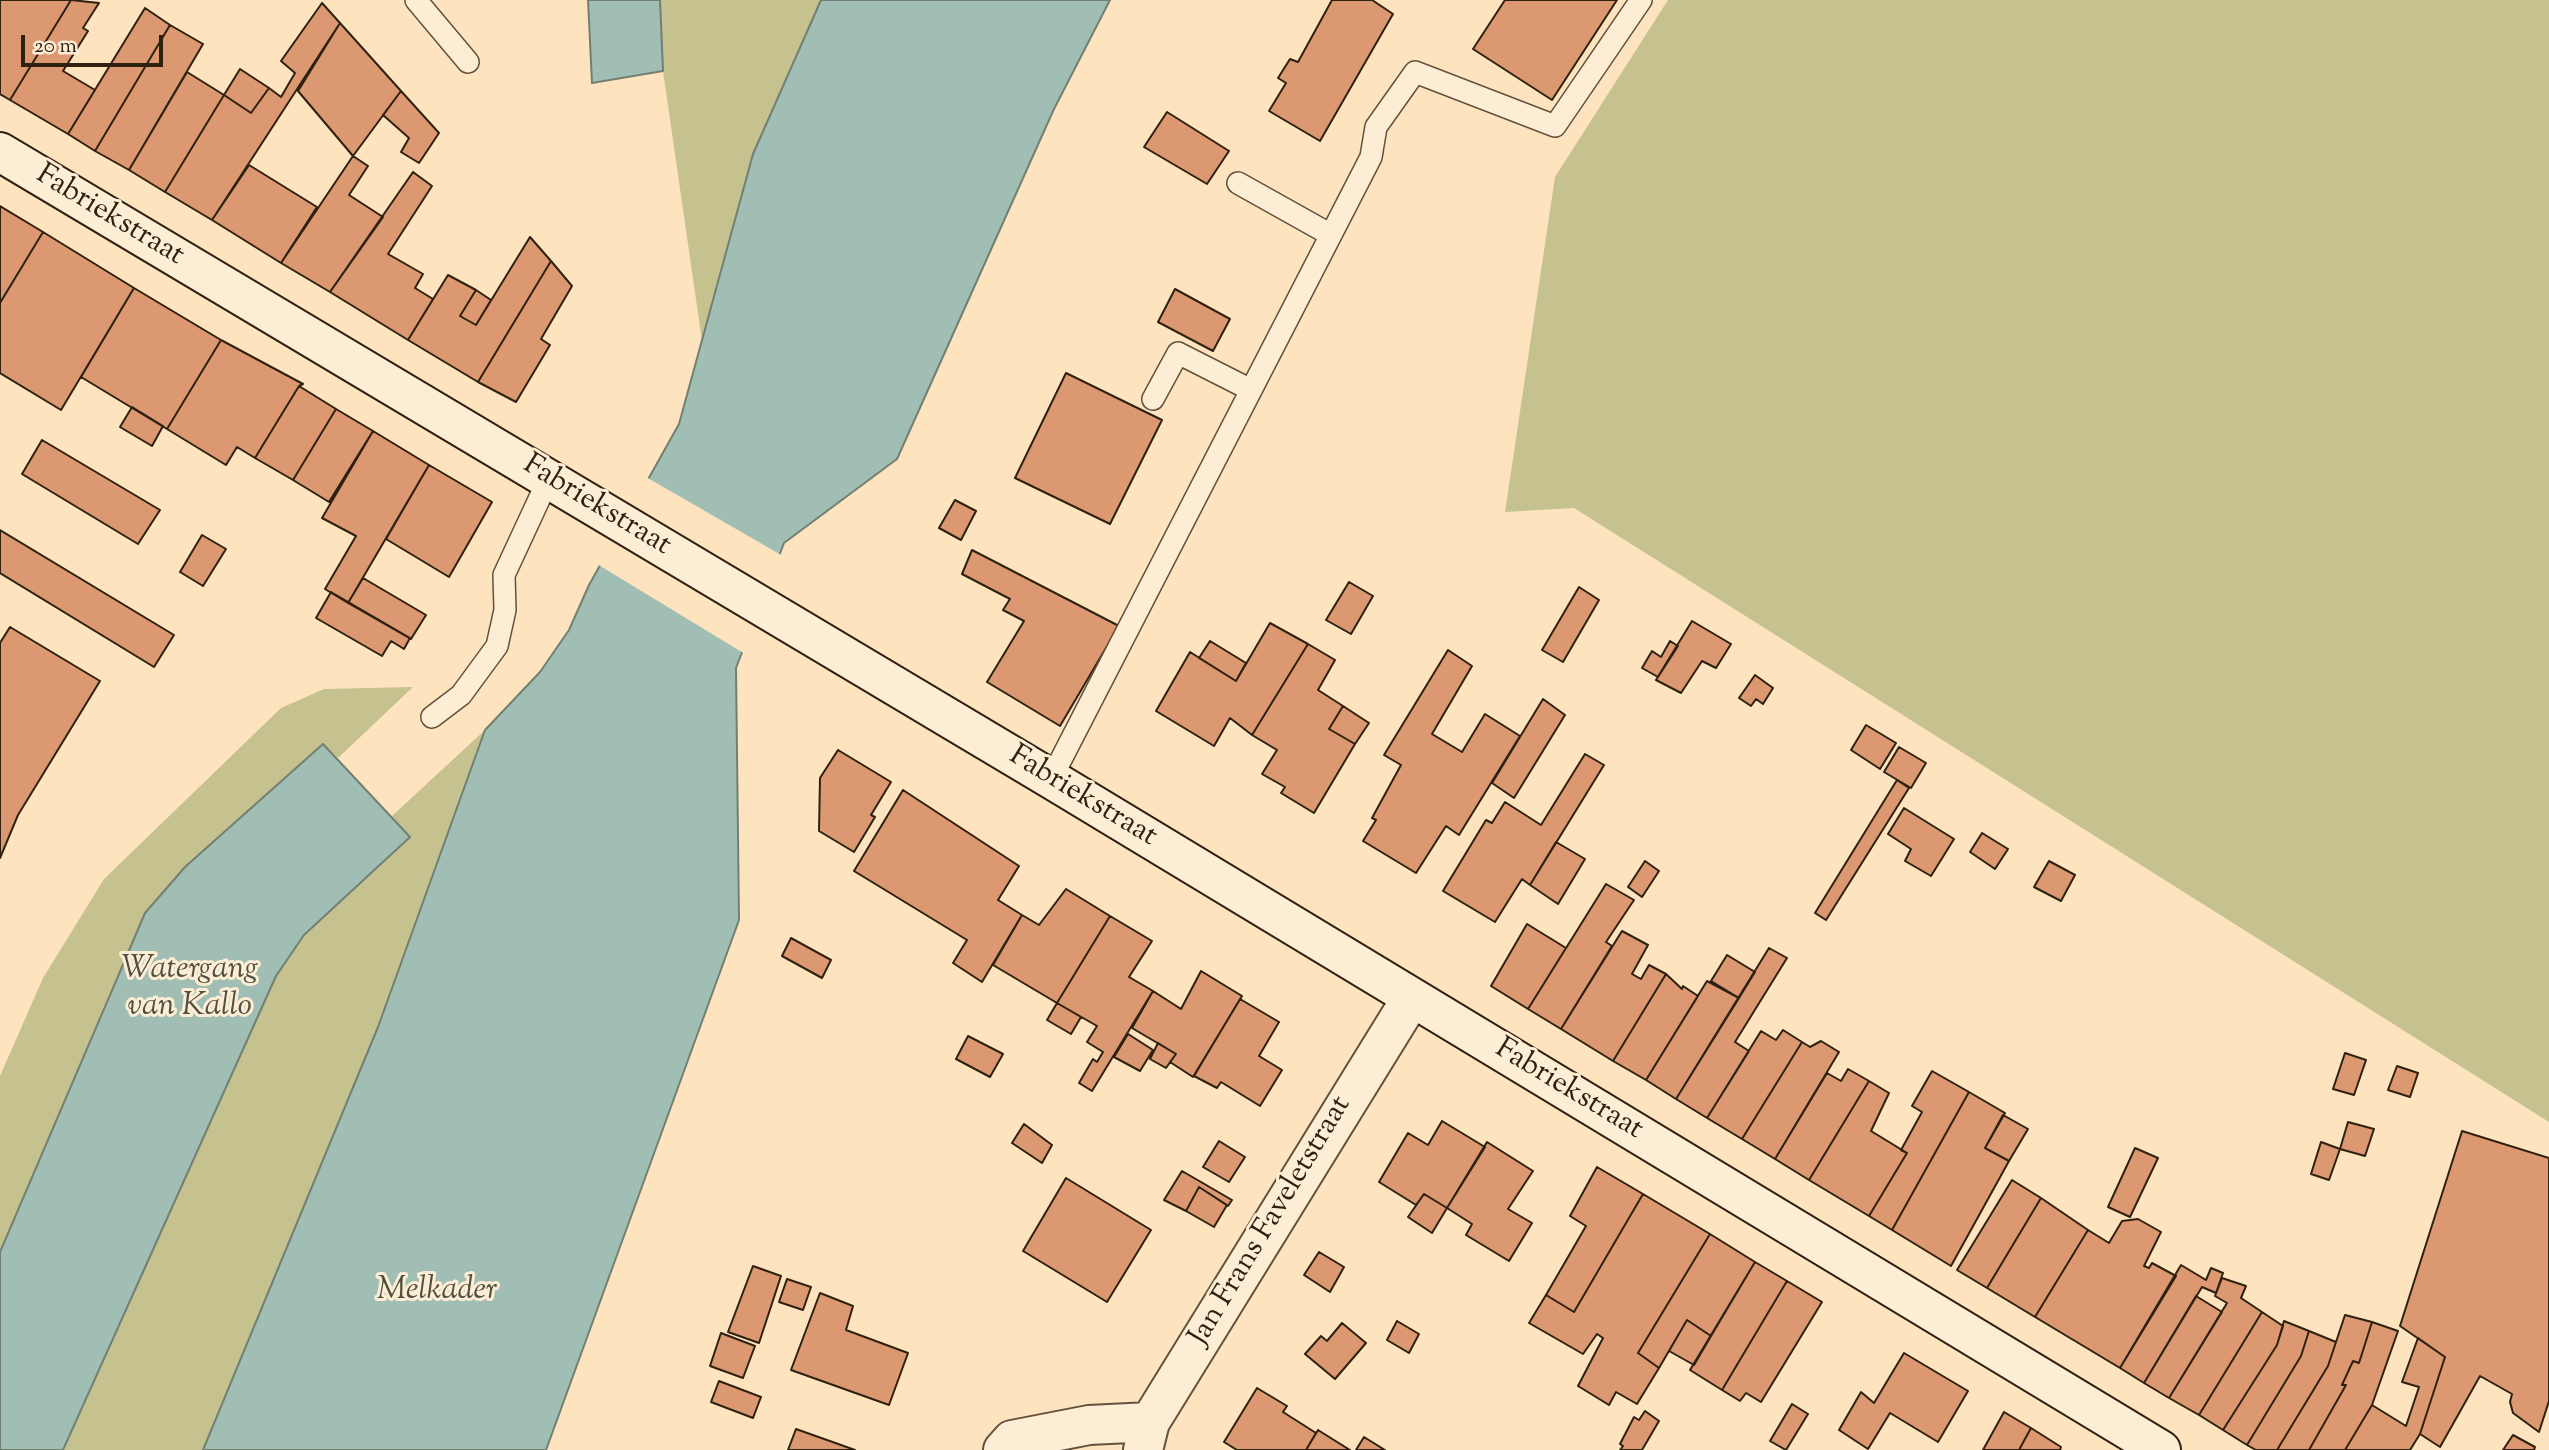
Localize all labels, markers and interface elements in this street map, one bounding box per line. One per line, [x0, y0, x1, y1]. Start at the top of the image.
scale bar [24, 21, 166, 65]
text: 20 m [34, 32, 77, 62]
street label: Fabriekstraat [28, 159, 190, 275]
street label: Fabriekstraat [515, 449, 677, 565]
street label: Fabriekstraat [1001, 740, 1163, 856]
water label: Watergang van Kallo [122, 953, 258, 1028]
street label: Fabriekstraat [1487, 1033, 1649, 1149]
street label: Jan Frans Faveletstraat [1183, 1091, 1361, 1353]
water label: Melkader [377, 1274, 497, 1312]

